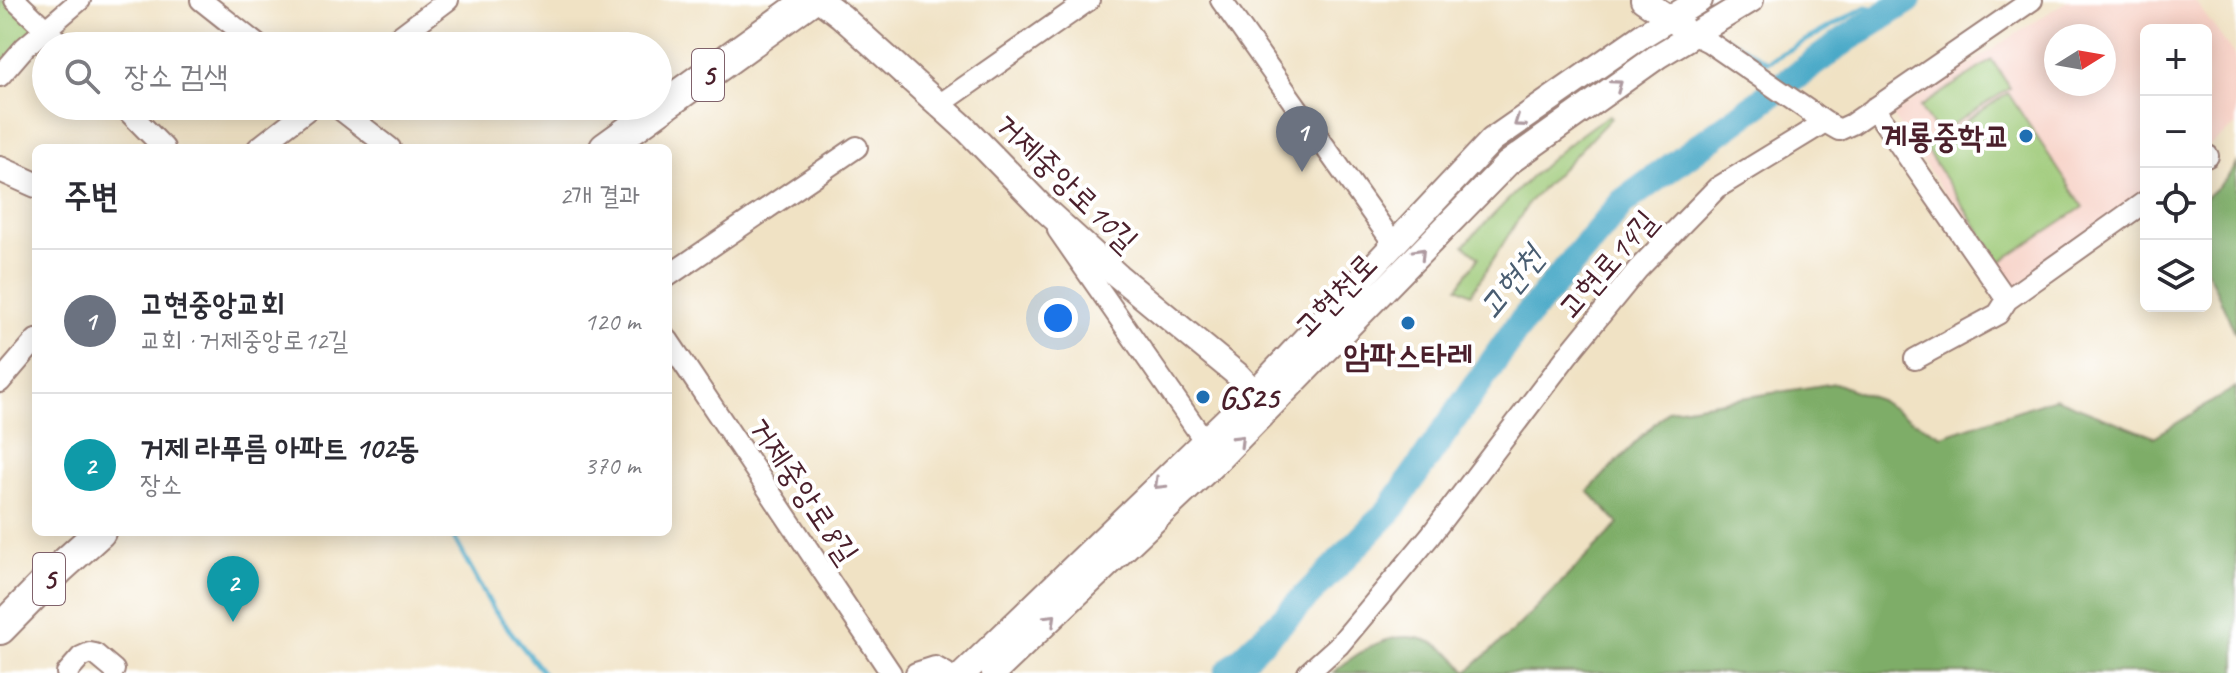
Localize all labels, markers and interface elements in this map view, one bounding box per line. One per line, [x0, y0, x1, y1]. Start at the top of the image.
north arrow [2044, 24, 2116, 96]
map controls [2140, 24, 2212, 312]
button: + [2140, 24, 2212, 96]
search box [32, 32, 672, 120]
road number: 5 [692, 49, 724, 101]
icon: search [60, 54, 104, 98]
text: 장소 검색 [124, 57, 228, 95]
one-way arrow [1608, 80, 1623, 95]
button: − [2140, 96, 2212, 168]
street label: 거제중앙로10길 [986, 104, 1147, 261]
pin: 1 [1276, 106, 1328, 172]
one-way arrow [1514, 112, 1528, 127]
place label: 계룡중학교 [1881, 116, 2010, 157]
marker: 계룡중학교 [2017, 127, 2035, 145]
button: locate [2140, 168, 2212, 240]
text: 주변 [64, 174, 119, 217]
text: 2개 결과 [559, 179, 640, 212]
street label: 고현로14길 [1549, 201, 1666, 328]
water label: 고현천 [1468, 234, 1555, 328]
button: layers [2140, 240, 2212, 312]
street label: 고현천로 [1285, 244, 1386, 347]
one-way arrow [1411, 248, 1425, 263]
text: 고현중앙교회 [140, 285, 285, 323]
your location [1038, 298, 1078, 338]
text: 1 [84, 305, 96, 338]
text: 120 m [584, 305, 640, 338]
marker: 암파스타레 [1399, 314, 1417, 332]
text: 교회 · 거제중앙로12길 [140, 324, 348, 357]
place label: 암파스타레 [1344, 335, 1472, 376]
place label: GS25 [1219, 377, 1281, 418]
marker: GS25 [1194, 388, 1212, 406]
street label: 거제중앙로8길 [739, 409, 868, 572]
text: 거제 라푸름 아파트 102동 [140, 429, 420, 467]
one-way arrow [1230, 435, 1244, 449]
text: 2 [84, 449, 96, 482]
text: 370 m [584, 449, 640, 482]
text: 장소 [140, 468, 182, 501]
one-way arrow [1154, 475, 1168, 489]
road number: 5 [33, 553, 65, 605]
pin: 2 [207, 556, 259, 622]
one-way arrow [1042, 614, 1056, 629]

